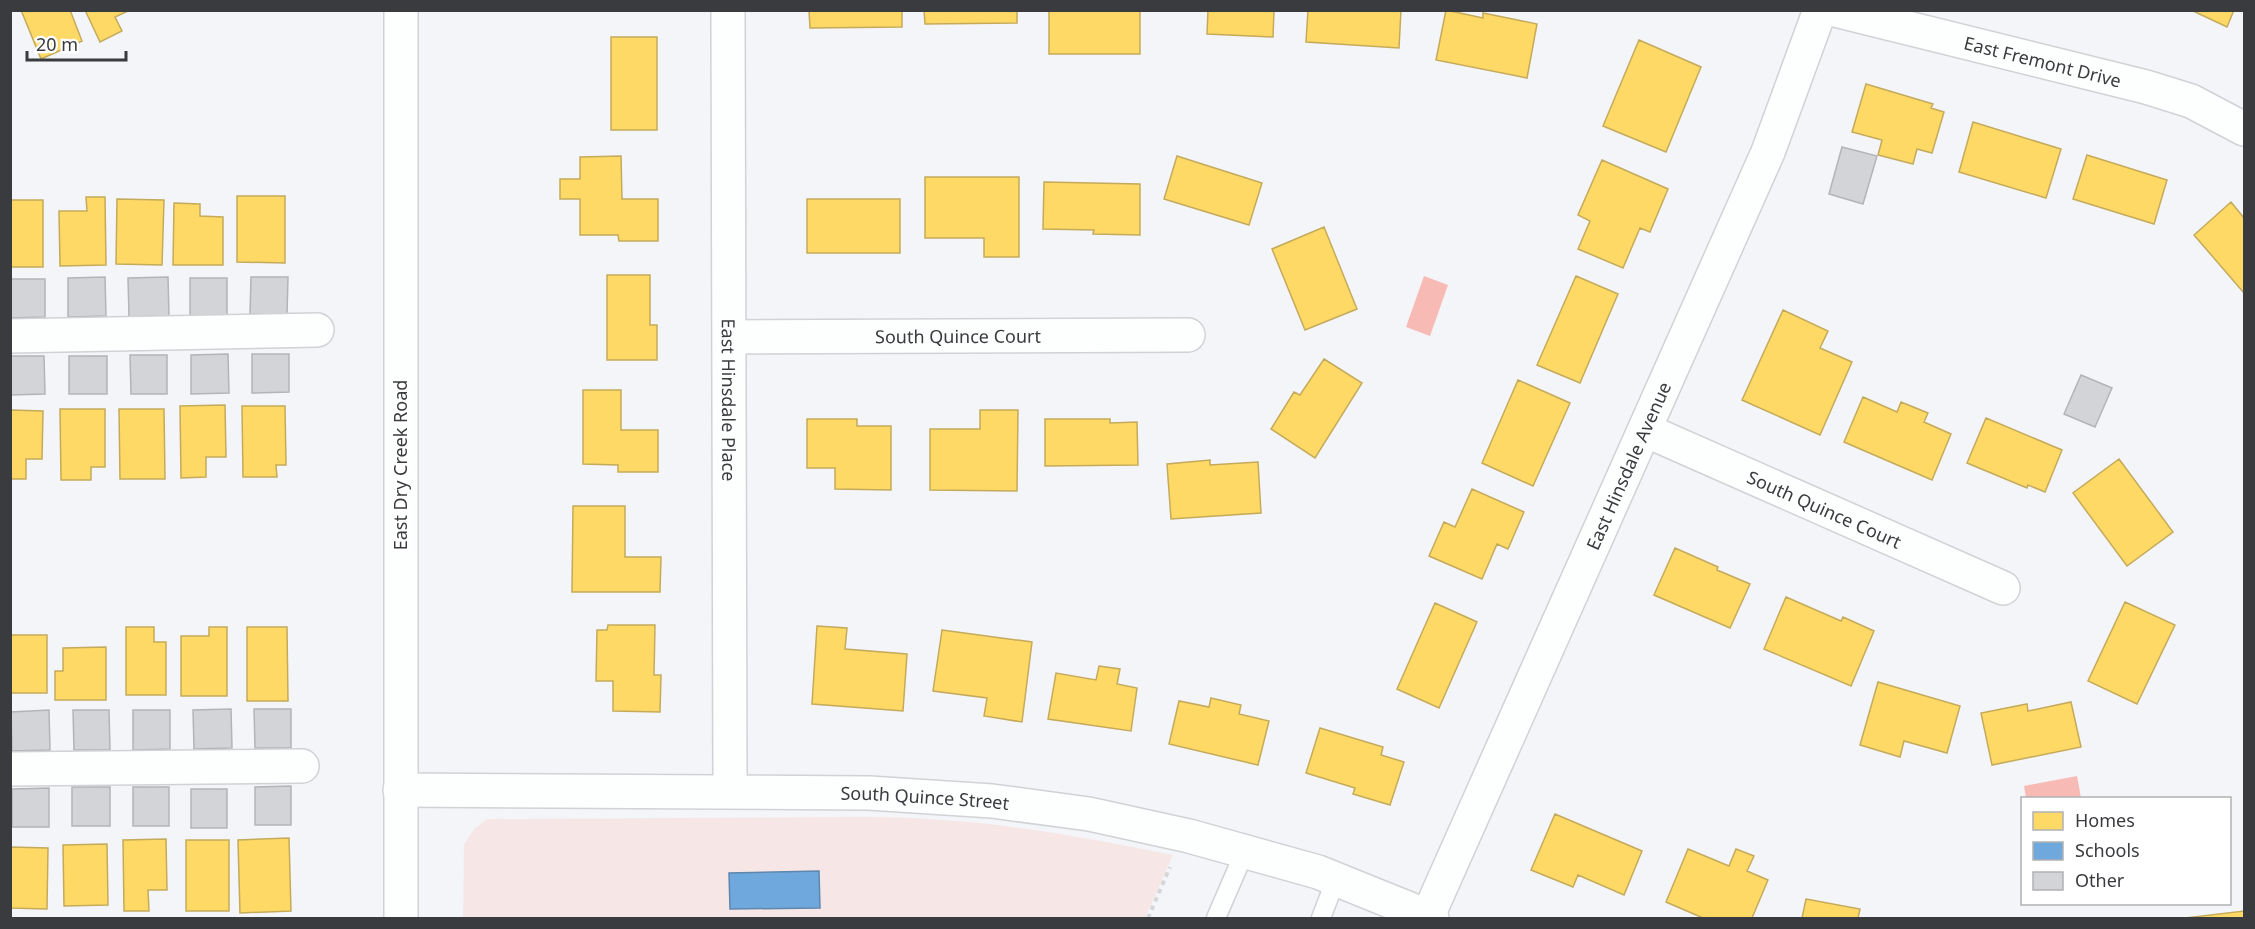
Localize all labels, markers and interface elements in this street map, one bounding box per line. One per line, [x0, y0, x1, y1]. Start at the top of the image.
scale bar [27, 24, 126, 62]
street label: East Fremont Drive [1962, 30, 2124, 92]
text: 20 m [36, 32, 78, 56]
street label: East Hinsdale Place [717, 319, 741, 481]
street label: South Quince Court [875, 324, 1042, 348]
street label: East Hinsdale Avenue [1580, 378, 1676, 554]
street label: East Dry Creek Road [388, 380, 412, 550]
street label: South Quince Court [1744, 465, 1906, 554]
street label: South Quince Street [840, 781, 1011, 815]
legend [2021, 797, 2231, 905]
text: Homes [2075, 808, 2135, 832]
text: Schools [2075, 838, 2140, 862]
text: Other [2075, 868, 2125, 892]

